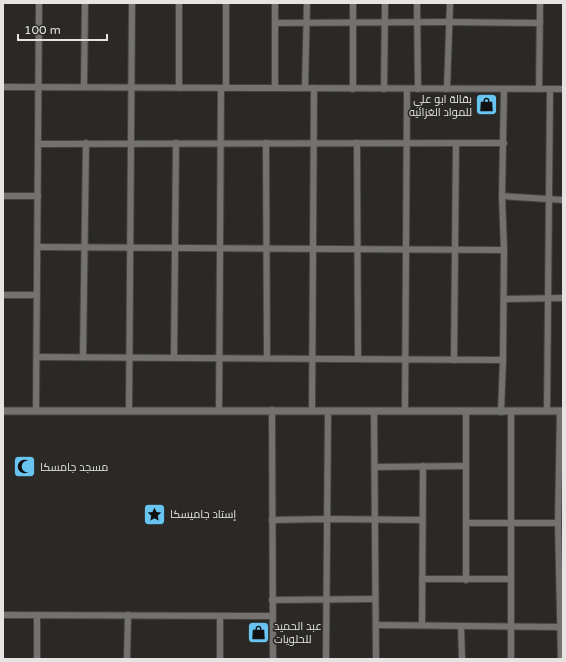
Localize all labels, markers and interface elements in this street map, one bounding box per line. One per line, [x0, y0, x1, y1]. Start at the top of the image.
scale bar [18, 16, 107, 42]
text: 100 m [24, 23, 61, 37]
shop icon: بقالة ابو علي للمواد الغزائيه [474, 92, 500, 118]
place label: بقالة ابو علي للمواد الغزائيه [409, 93, 472, 119]
mosque icon: مسجد جامسكا [11, 454, 37, 480]
place label: مسجد جامسكا [40, 461, 108, 474]
place icon: إستاد جاميسكا [141, 501, 167, 527]
place label: إستاد جاميسكا [170, 508, 236, 521]
shop icon: عبد الحميد للحلويات [245, 619, 271, 645]
place label: عبد الحميد للحلويات [274, 620, 322, 646]

